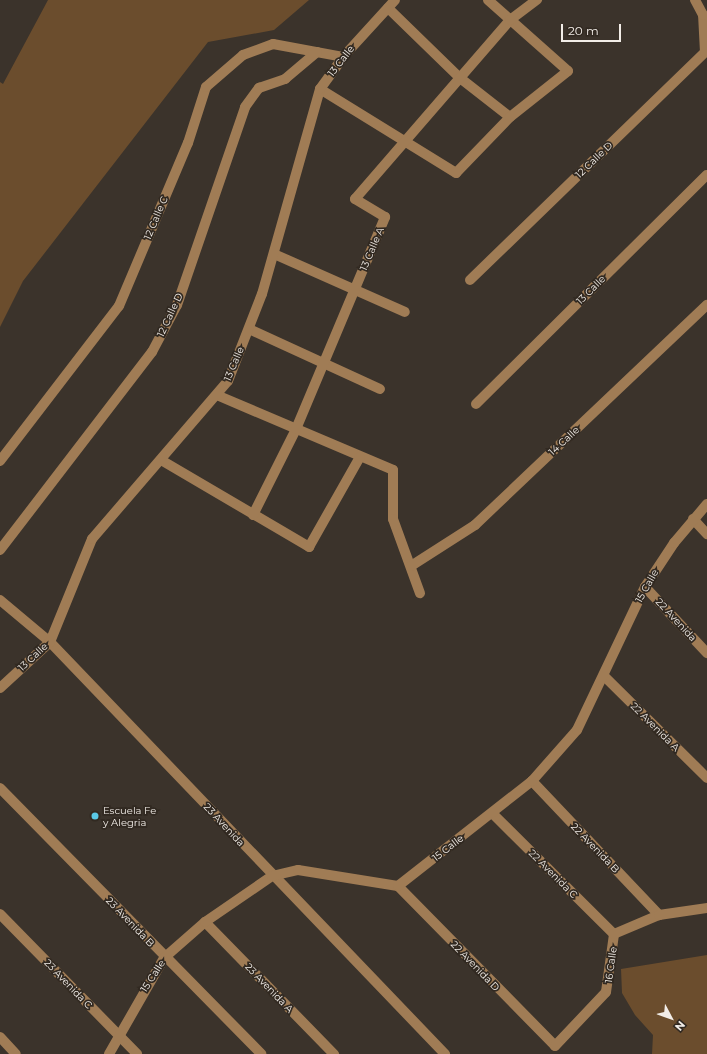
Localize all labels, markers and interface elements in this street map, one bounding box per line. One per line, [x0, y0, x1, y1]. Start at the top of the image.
scale bar [563, 16, 623, 42]
text: 20 m [568, 23, 599, 38]
street label: 13 Calle [325, 43, 357, 79]
street label: 12 Calle D [573, 139, 615, 181]
street label: 12 Calle C [141, 195, 171, 241]
street label: 13 Calle A [357, 225, 387, 273]
street label: 13 Calle [574, 273, 608, 307]
street label: 12 Calle D [155, 291, 185, 339]
street label: 13 Calle [221, 345, 247, 383]
street label: 14 Calle [546, 424, 582, 458]
street label: 15 Calle [633, 567, 661, 605]
street label: 22 Avenida [653, 596, 699, 644]
street label: 13 Calle [16, 640, 50, 674]
street label: 22 Avenida A [628, 700, 682, 754]
street label: 23 Avenida [201, 801, 247, 849]
place label: Escuela Fe y Alegria [103, 804, 156, 828]
marker: Escuela Fe y Alegria [90, 811, 100, 821]
street label: 22 Avenida B [568, 821, 622, 875]
street label: 15 Calle [430, 832, 466, 864]
street label: 22 Avenida C [526, 847, 580, 901]
street label: 23 Avenida B [103, 895, 157, 949]
street label: 22 Avenida D [448, 938, 502, 994]
street label: 16 Calle [603, 946, 619, 984]
street label: 23 Avenida C [41, 957, 95, 1011]
street label: 15 Calle [138, 958, 168, 994]
street label: 23 Avenida A [242, 961, 296, 1015]
north arrow [651, 998, 691, 1038]
text: N [672, 1018, 688, 1034]

